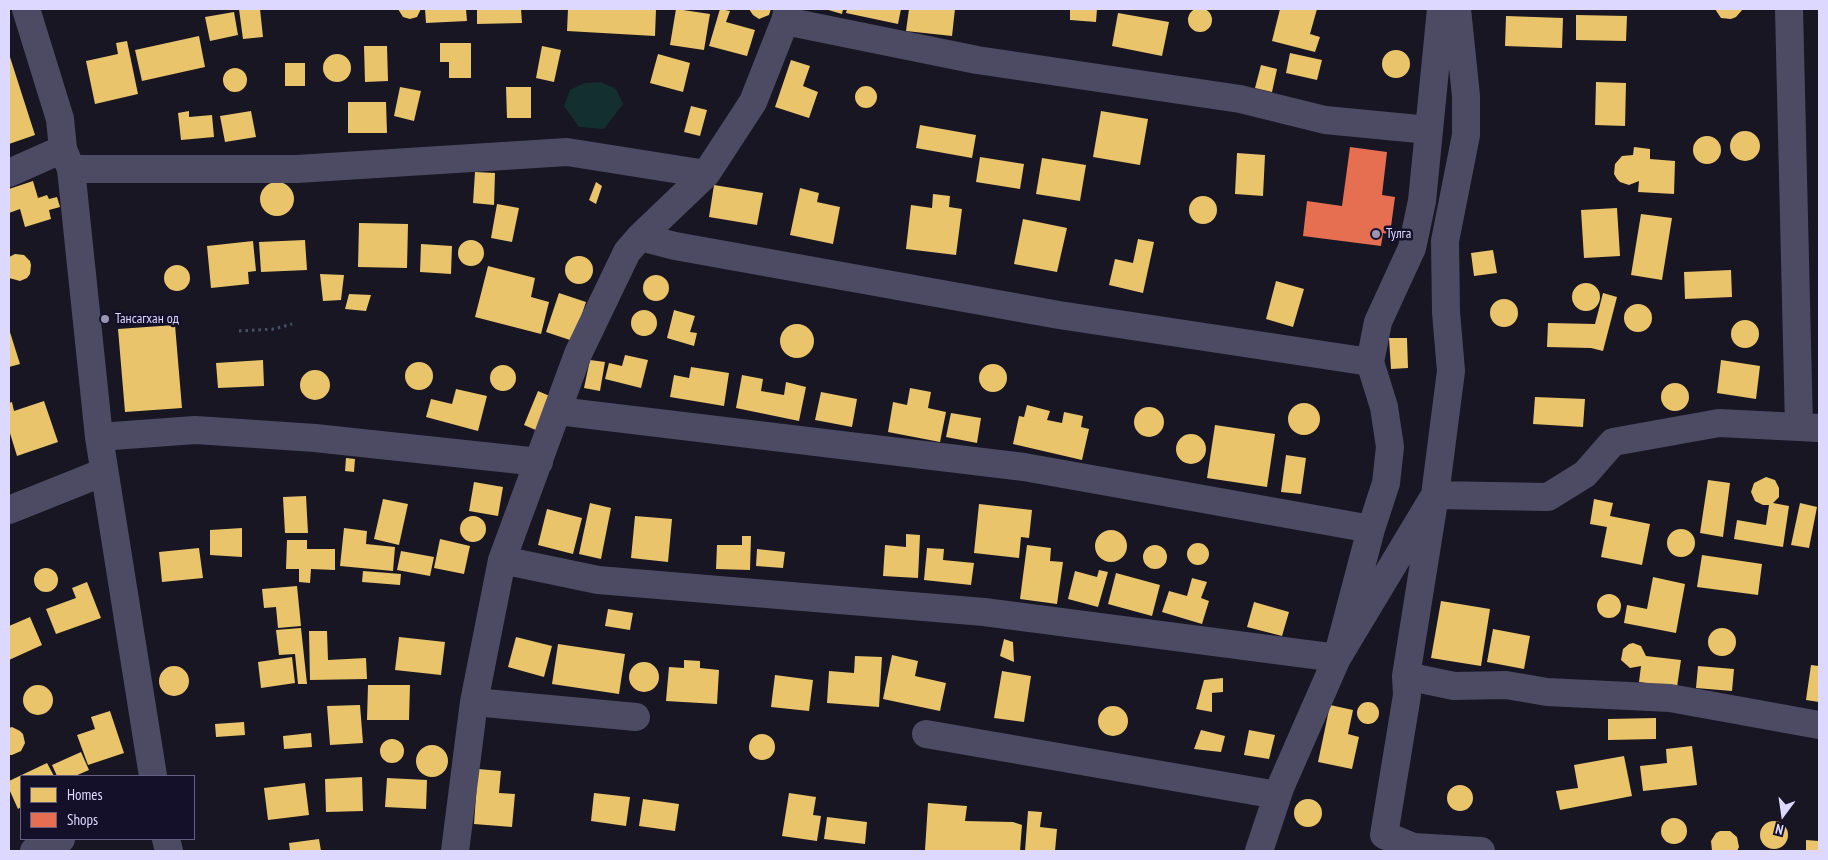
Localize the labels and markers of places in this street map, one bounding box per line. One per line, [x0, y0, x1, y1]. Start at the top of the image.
place label: Тулга [1386, 226, 1411, 242]
marker: Тулга [1370, 228, 1382, 240]
place label: Тансагхан од [115, 311, 179, 327]
marker: Тансагхан од [99, 313, 111, 325]

